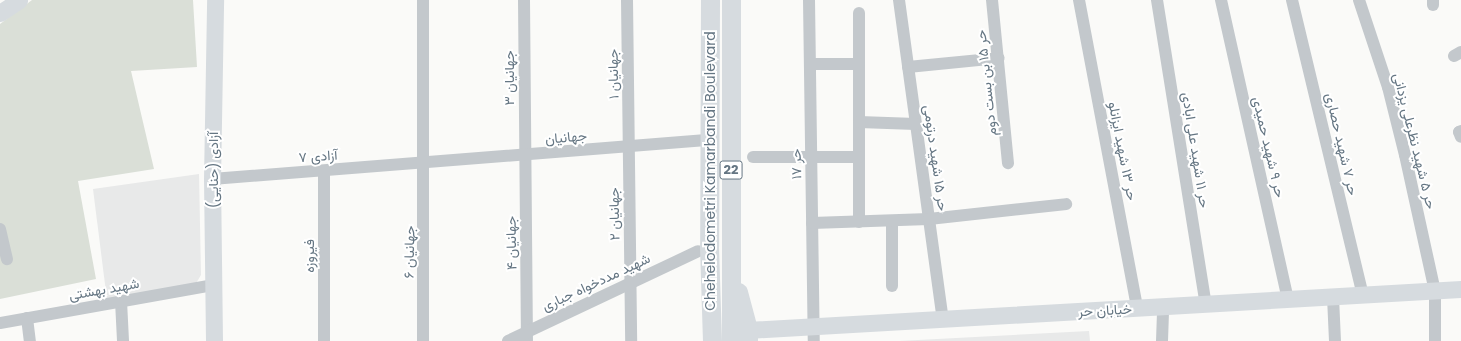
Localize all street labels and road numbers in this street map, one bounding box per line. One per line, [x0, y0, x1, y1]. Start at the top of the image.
street label: حر ۱۵ بن بست دوم [972, 29, 1000, 137]
street label: Chehelodometri Kamarbandi Boulevard [702, 31, 718, 311]
street label: جهانیان ۱ [604, 49, 622, 99]
street label: جهانیان ۳ [501, 50, 517, 106]
street label: حر ۵ شهید نظرعلی یزدانی [1390, 71, 1440, 211]
street label: حر ۱۱ شهید علی ابادی [1179, 91, 1213, 209]
street label: حر ۷ شهید حصاری [1322, 91, 1362, 197]
street label: حر ۹ شهید حمیدی [1249, 95, 1289, 199]
street label: حر ۱۳ شهید ایزانلو [1105, 100, 1141, 202]
street label: حر ۱۵ شهید درتومی [920, 104, 952, 212]
street label: جهانیان [544, 127, 588, 147]
street label: آزادی (حنایی) [205, 132, 221, 208]
street label: آزادی ۷ [298, 146, 338, 166]
street label: حر ۱۷ [787, 148, 805, 180]
road number: 22 [719, 159, 743, 181]
street label: جهانیان ۲ [605, 187, 623, 241]
street label: جهانیان ۴ [502, 216, 520, 270]
street label: جهانیان ۶ [400, 225, 418, 279]
street label: فیروزه [301, 239, 317, 273]
street label: شهید مددخواه جباری [539, 250, 653, 314]
street label: شهید بهشتی [67, 275, 141, 303]
street label: خیابان حر [1078, 300, 1132, 320]

